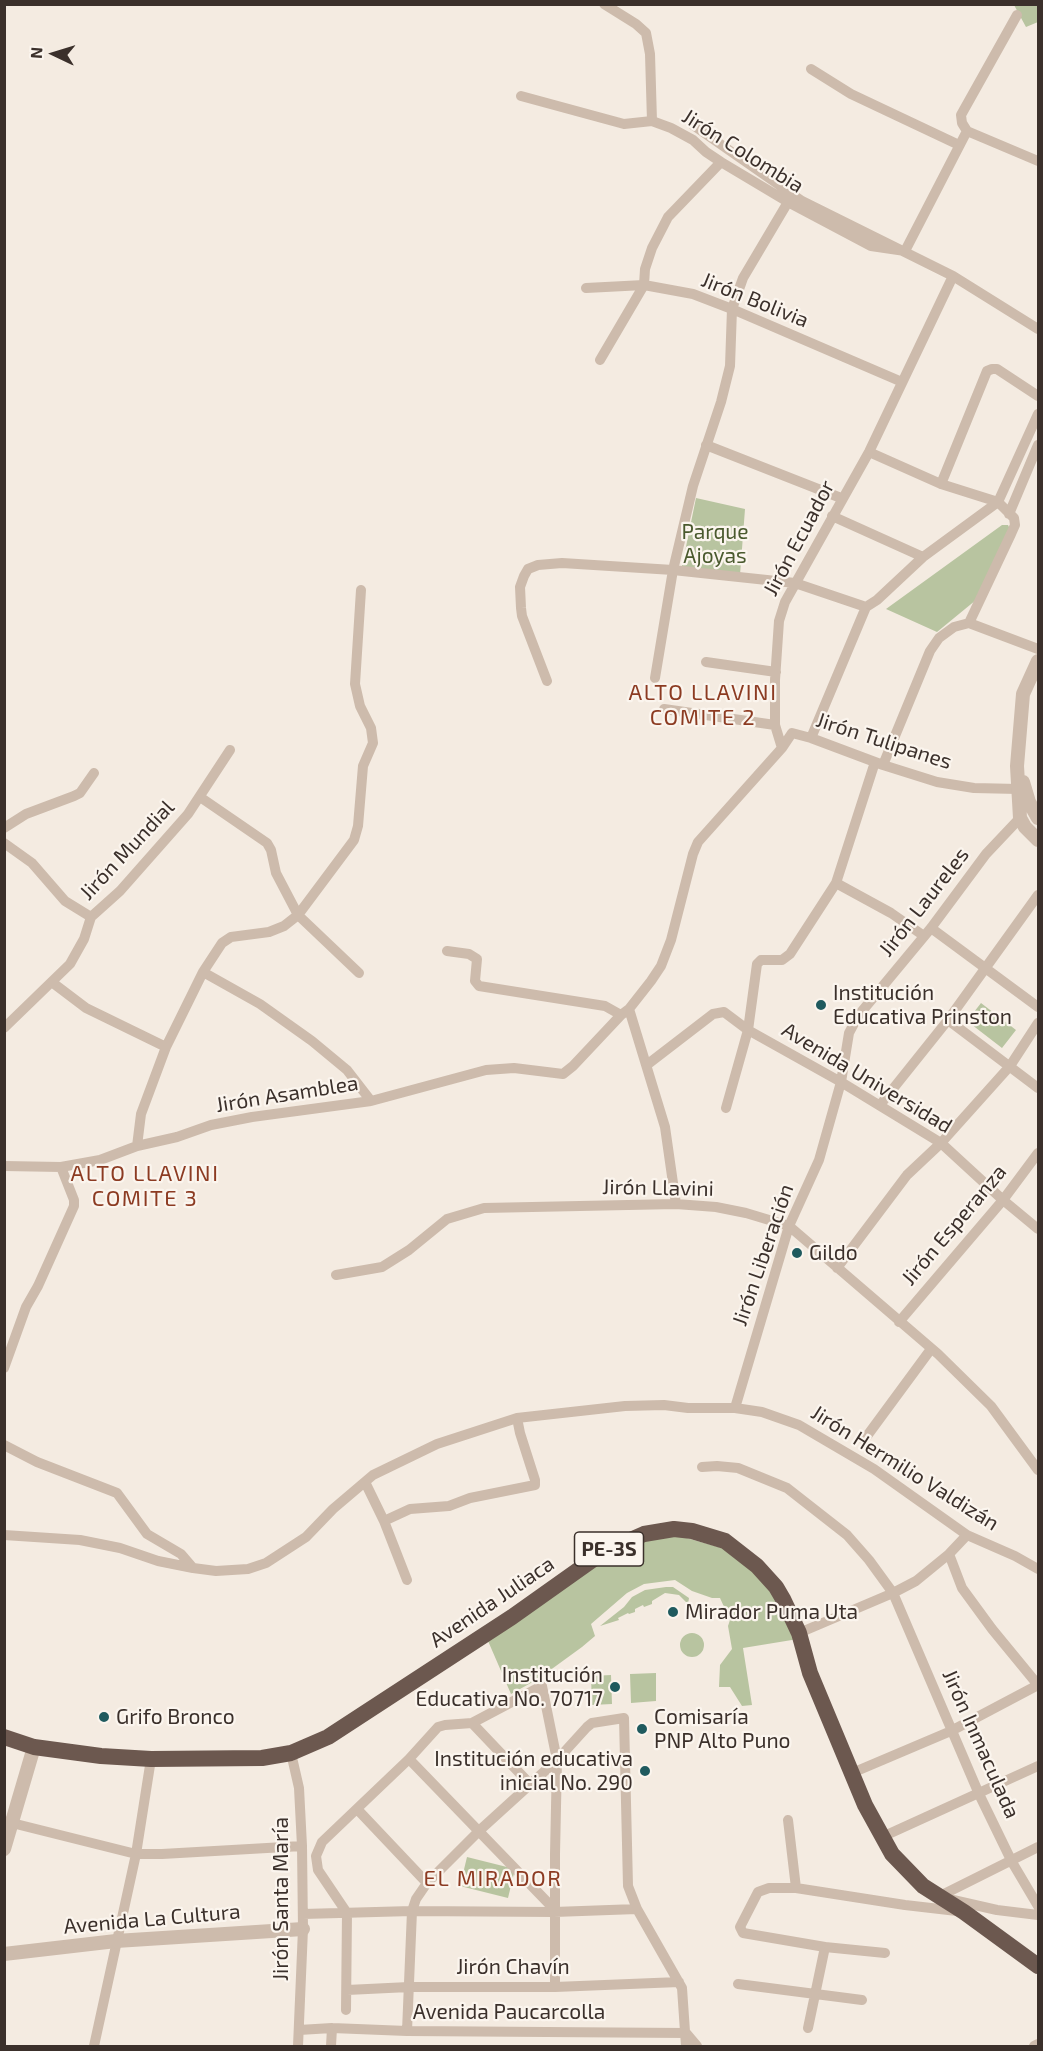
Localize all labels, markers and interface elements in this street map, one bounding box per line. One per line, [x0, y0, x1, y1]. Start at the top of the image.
north arrow [24, 24, 84, 84]
text: N [26, 46, 45, 59]
street label: Jirón Colombia [678, 104, 808, 198]
street label: Jirón Bolivia [698, 267, 812, 333]
street label: Jirón Ecuador [758, 476, 840, 600]
park label: Parque Ajoyas [681, 519, 749, 569]
district label: ALTO LLAVINI COMITE 2 [629, 680, 777, 732]
street label: Jirón Tulipanes [813, 707, 955, 775]
street label: Jirón Mundial [75, 795, 179, 905]
street label: Jirón Laureles [874, 843, 974, 961]
place label: Institución Educativa Prinston [833, 980, 1012, 1030]
marker: Institución Educativa Prinston [814, 998, 828, 1012]
street label: Avenida Universidad [777, 1017, 957, 1139]
street label: Jirón Asamblea [214, 1070, 360, 1118]
street label: Jirón Esperanza [896, 1160, 1012, 1290]
district label: ALTO LLAVINI COMITE 3 [71, 1161, 219, 1212]
street label: Jirón Llavini [602, 1174, 714, 1202]
street label: Jirón Liberación [727, 1181, 799, 1329]
place label: Gildo [809, 1240, 858, 1266]
marker: Gildo [790, 1246, 804, 1260]
street label: Jirón Hermilio Valdizán [807, 1400, 1003, 1536]
road number: PE-3S [574, 1532, 644, 1566]
street label: Avenida Juliaca [425, 1551, 559, 1653]
place label: Mirador Puma Uta [685, 1599, 858, 1625]
marker: Mirador Puma Uta [666, 1605, 680, 1619]
place label: Institución Educativa No. 70717 [415, 1662, 603, 1712]
street label: Jirón Inmaculada [937, 1666, 1025, 1822]
marker: Institución Educativa No. 70717 [608, 1680, 622, 1694]
place label: Grifo Bronco [116, 1704, 235, 1730]
place label: Comisaría PNP Alto Puno [654, 1704, 791, 1754]
marker: Grifo Bronco [97, 1710, 111, 1724]
marker: Comisaría PNP Alto Puno [635, 1722, 649, 1736]
place label: Institución educativa inicial No. 290 [434, 1746, 633, 1796]
marker: Institución educativa inicial No. 290 [638, 1764, 652, 1778]
street label: Jirón Santa María [268, 1817, 294, 1981]
district label: EL MIRADOR [424, 1866, 562, 1892]
street label: Avenida La Cultura [62, 1899, 242, 1939]
street label: Jirón Chavín [456, 1954, 570, 1980]
street label: Avenida Paucarcolla [413, 1999, 605, 2025]

